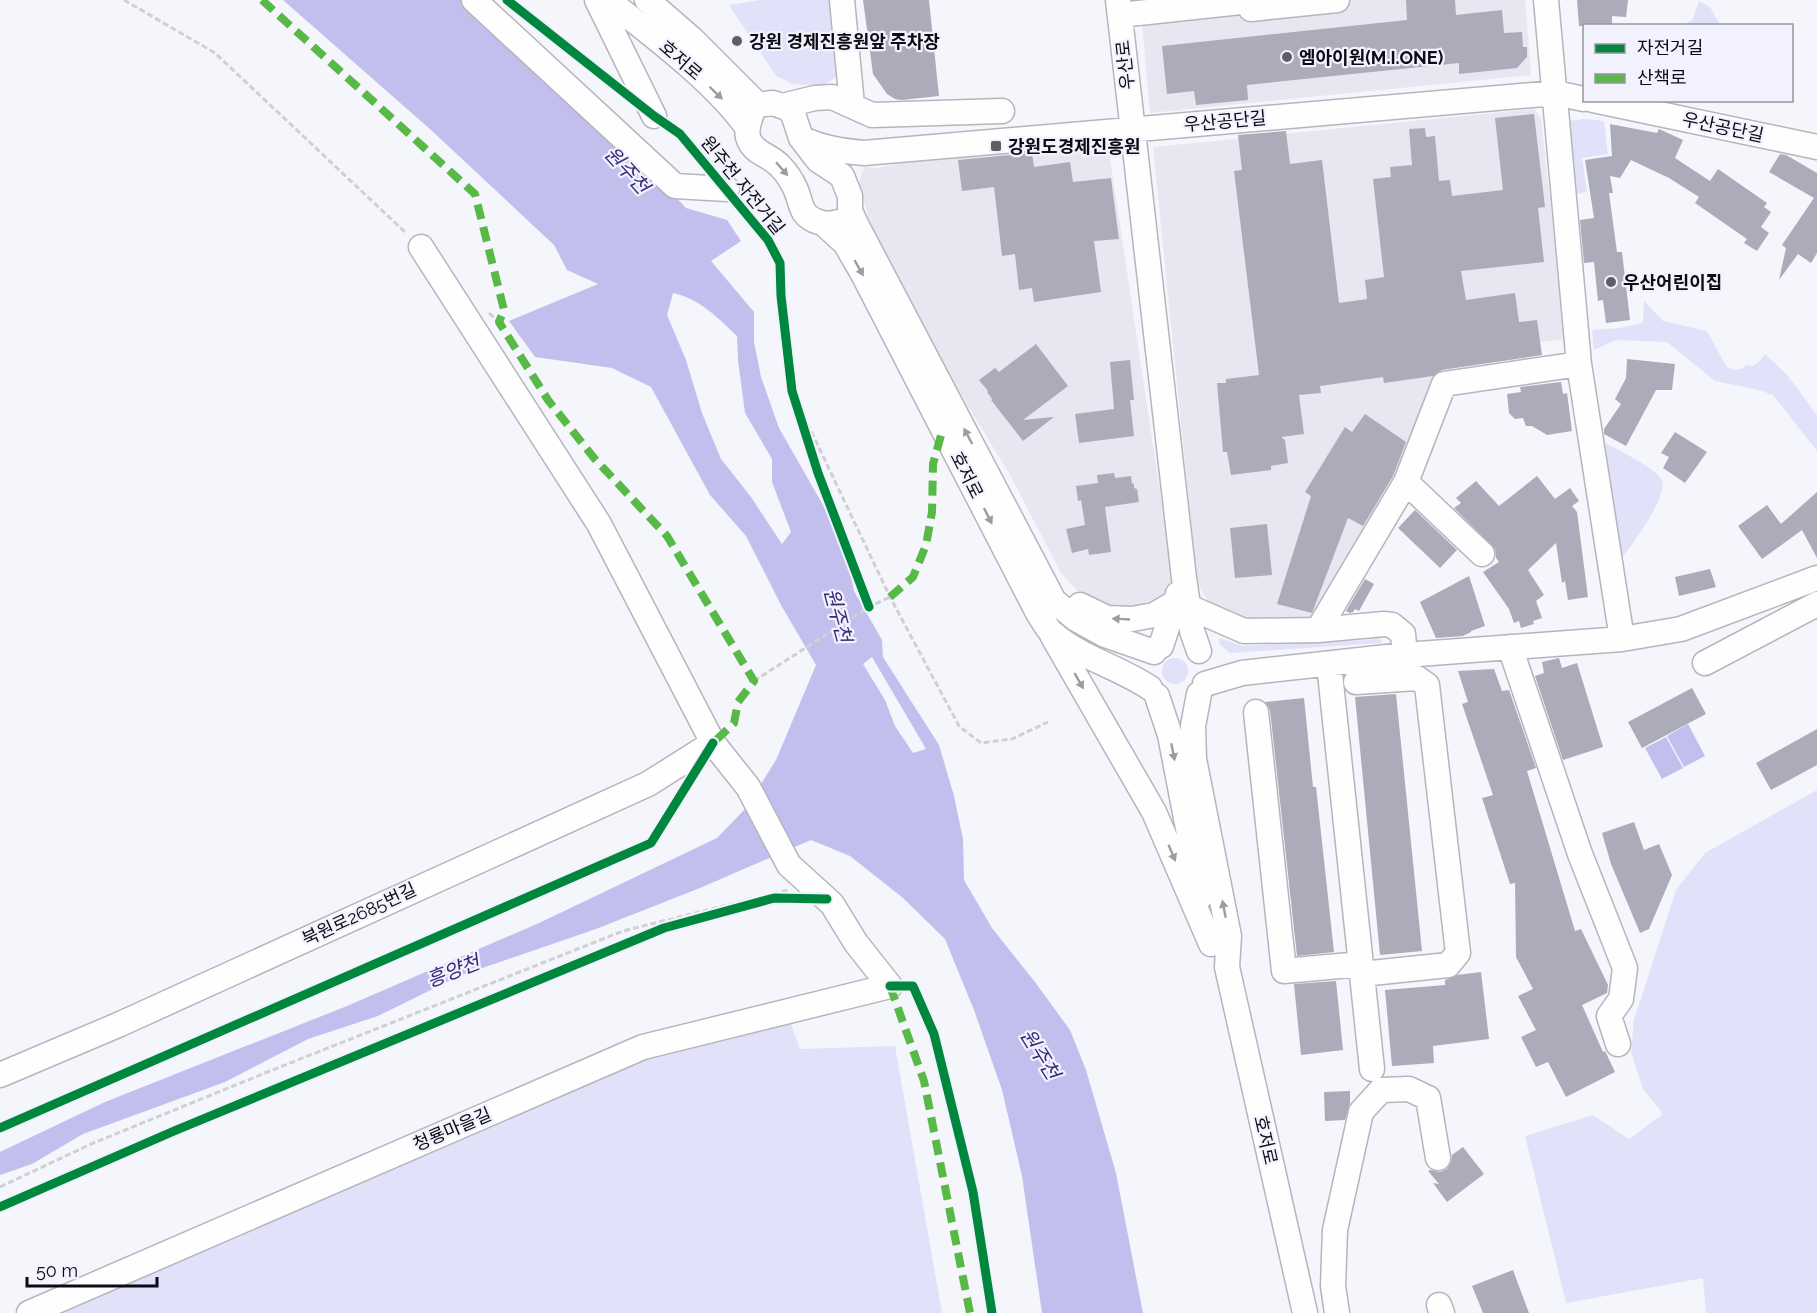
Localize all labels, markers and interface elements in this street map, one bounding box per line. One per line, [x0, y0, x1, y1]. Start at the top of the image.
legend [1583, 24, 1793, 102]
place label: 강원 경제진흥원앞 주차장 [749, 31, 940, 52]
marker: 강원 경제진흥원앞 주차장 [730, 34, 744, 48]
street label: 호저로 [655, 36, 707, 84]
text: 자전거길 [1637, 37, 1703, 58]
street label: 우산로 [1112, 39, 1138, 91]
place label: 엠아이원(M.I.ONE) [1299, 47, 1443, 68]
marker: 엠아이원(M.I.ONE) [1280, 50, 1294, 64]
text: 산책로 [1637, 67, 1687, 88]
one-way arrow [709, 85, 723, 99]
street label: 우산공단길 [1183, 107, 1267, 135]
street label: 우산공단길 [1680, 108, 1766, 146]
street label: 원주천 자전거길 [697, 132, 789, 238]
place label: 강원도경제진흥원 [1008, 136, 1140, 157]
marker: 강원도경제진흥원 [989, 139, 1003, 153]
water label: 원주천 [600, 141, 656, 200]
one-way arrow [775, 161, 788, 176]
one-way arrow [854, 260, 864, 277]
place label: 우산어린이집 [1623, 272, 1722, 293]
marker: 우산어린이집 [1604, 275, 1618, 289]
one-way arrow [963, 427, 973, 444]
street label: 호저로 [946, 448, 988, 502]
one-way arrow [983, 508, 993, 525]
water label: 원주천 [819, 585, 857, 647]
one-way arrow [1112, 614, 1131, 623]
one-way arrow [1073, 673, 1084, 689]
one-way arrow [1169, 742, 1178, 761]
one-way arrow [1167, 844, 1177, 862]
street label: 북원로2685번길 [299, 878, 419, 950]
one-way arrow [1219, 900, 1228, 919]
water label: 흥양천 [423, 949, 485, 992]
water label: 원주천 [1015, 1024, 1066, 1086]
street label: 청룡마을길 [410, 1103, 494, 1155]
street label: 호저로 [1250, 1113, 1282, 1167]
scale bar [27, 1250, 158, 1288]
text: 50 m [36, 1260, 78, 1281]

